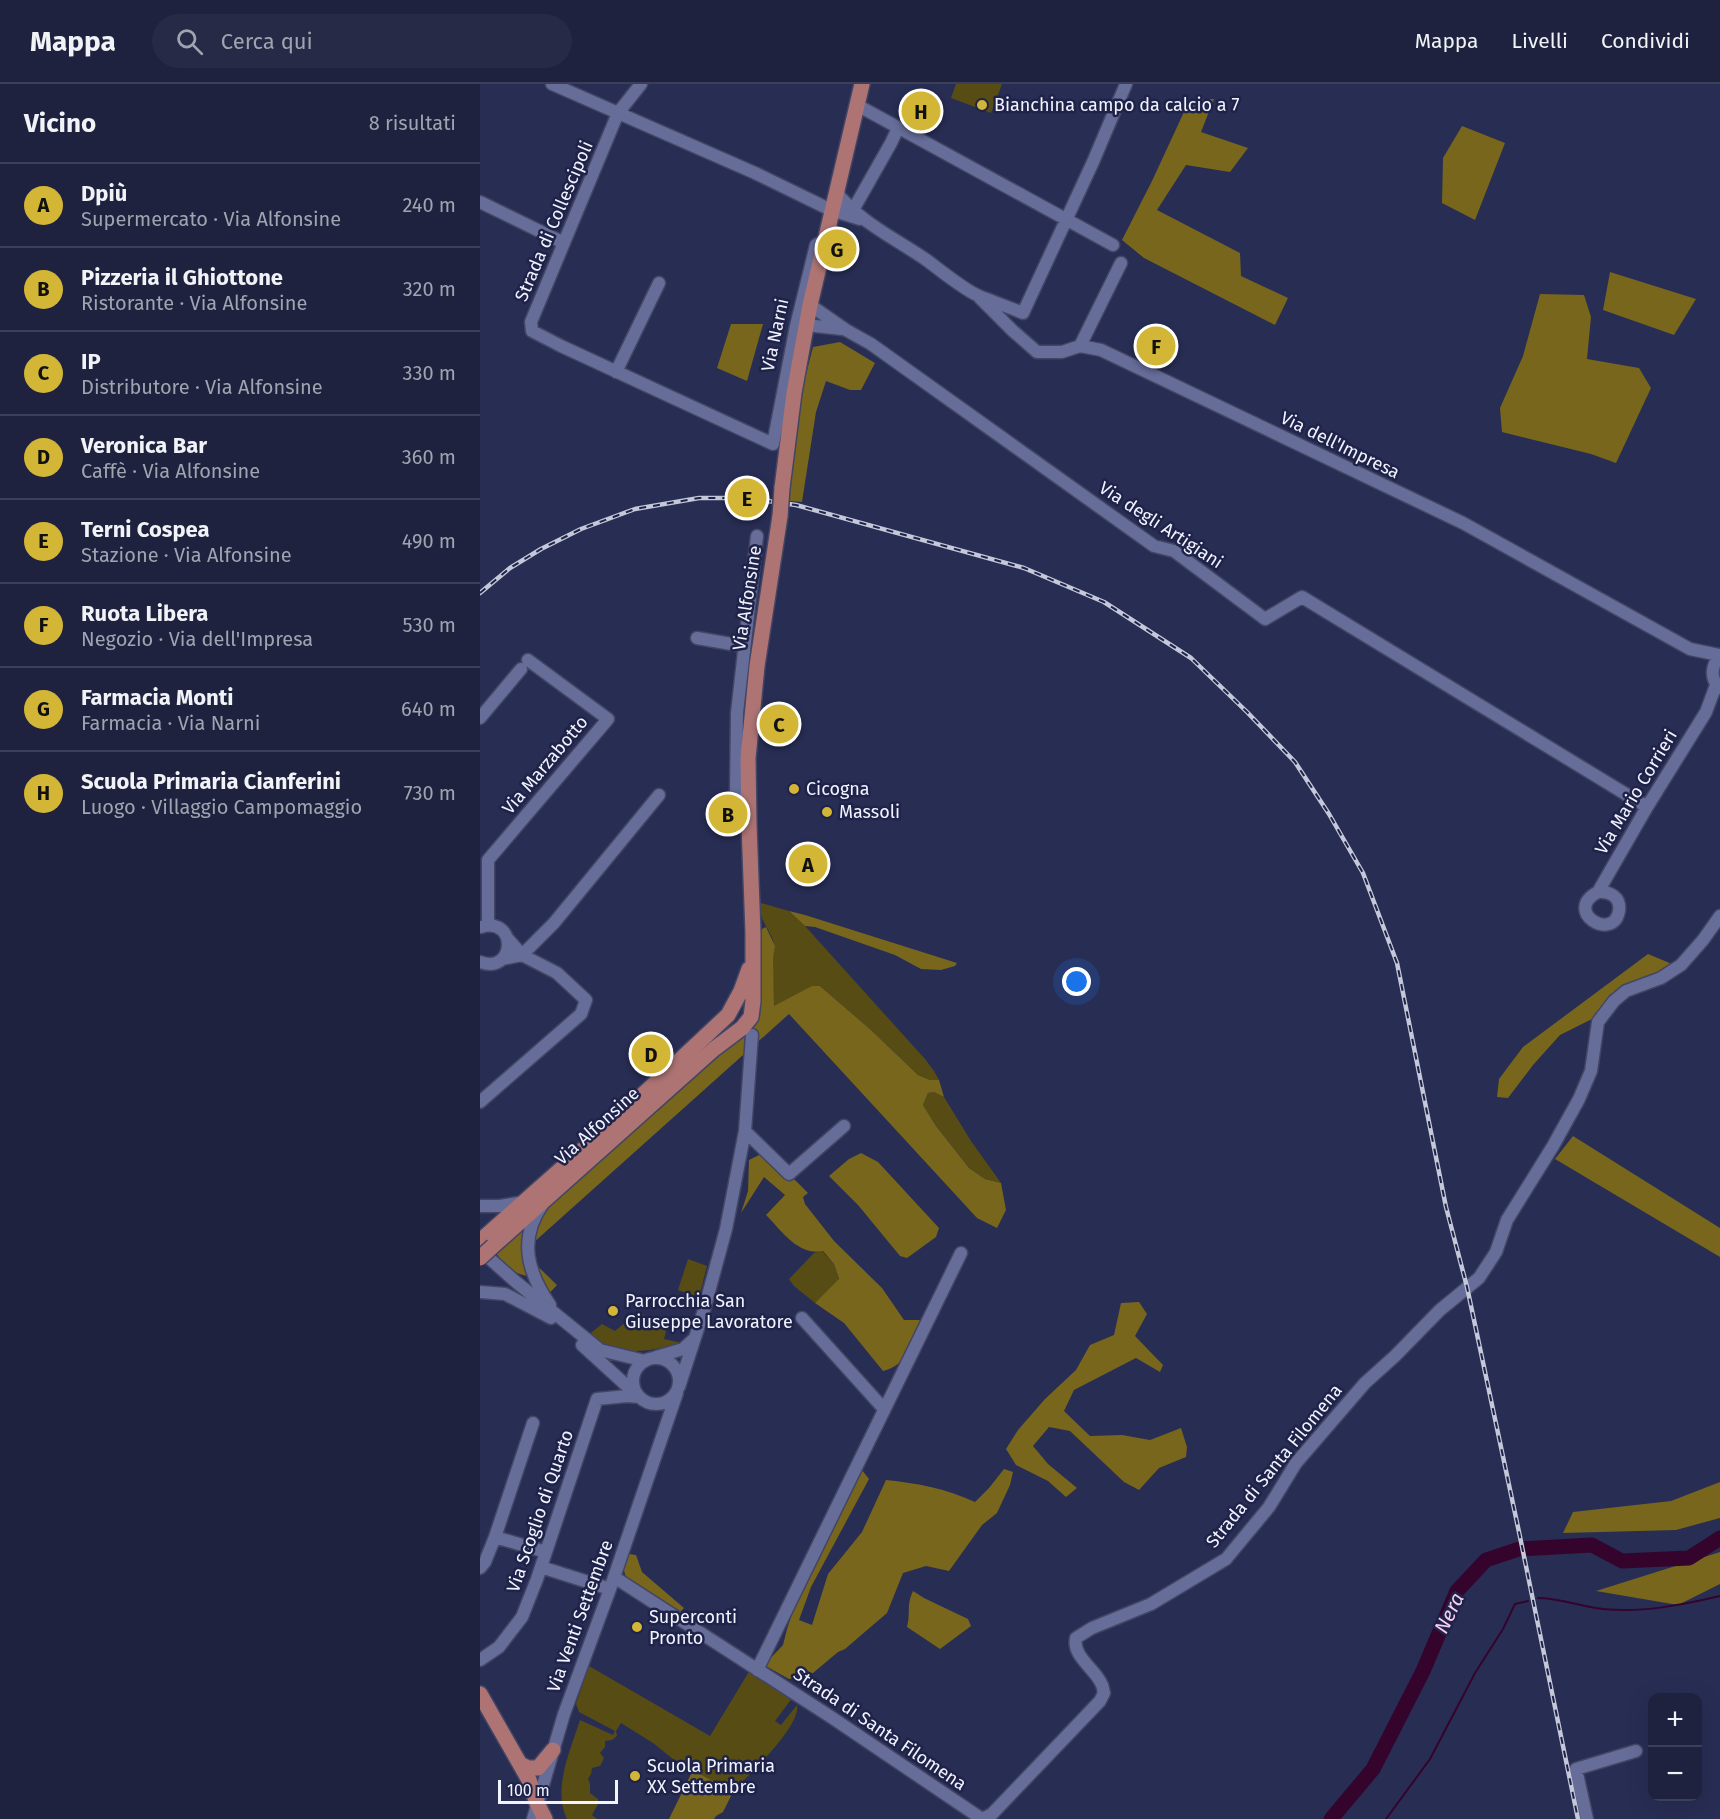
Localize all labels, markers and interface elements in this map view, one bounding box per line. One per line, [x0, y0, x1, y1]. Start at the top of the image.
search box [152, 14, 572, 68]
text: Mappa [30, 25, 116, 58]
icon: search [173, 25, 206, 58]
text: Cerca qui [221, 28, 313, 55]
text: Mappa [1415, 28, 1479, 54]
text: Livelli [1512, 28, 1568, 54]
text: Condividi [1601, 28, 1690, 54]
pin: H [902, 88, 940, 134]
place label: Bianchina campo da calcio a 7 [994, 94, 1239, 116]
marker: Bianchina campo da calcio a 7 [975, 98, 989, 112]
text: Vicino [24, 108, 96, 139]
text: 8 risultati [369, 111, 456, 135]
street label: Strada di Collescipoli [510, 137, 598, 305]
text: Dpiù [81, 180, 127, 207]
text: A [38, 193, 49, 217]
text: 240 m [402, 193, 456, 217]
text: Supermercato · Via Alfonsine [81, 207, 341, 231]
pin: G [818, 226, 856, 272]
text: Pizzeria il Ghiottone [81, 264, 283, 291]
text: B [37, 277, 50, 301]
text: 320 m [403, 277, 456, 301]
text: Ristorante · Via Alfonsine [81, 291, 307, 315]
street label: Via Narni [757, 296, 793, 374]
pin: F [1136, 324, 1176, 368]
text: IP [81, 348, 101, 375]
text: C [38, 361, 49, 385]
text: 330 m [402, 361, 456, 385]
text: Distributore · Via Alfonsine [81, 375, 323, 399]
street label: Via dell'Impresa [1277, 407, 1403, 483]
text: Veronica Bar [81, 432, 207, 459]
text: D [37, 445, 50, 469]
text: 360 m [402, 445, 456, 469]
text: Caffè · Via Alfonsine [81, 459, 260, 483]
pin: E [728, 476, 766, 520]
street label: Via degli Artigiani [1095, 477, 1227, 573]
text: Terni Cospea [81, 516, 210, 543]
text: E [38, 529, 49, 553]
text: 490 m [402, 529, 456, 553]
text: Stazione · Via Alfonsine [81, 543, 292, 567]
street label: Via Alfonsine [728, 544, 766, 652]
text: Ruota Libera [81, 600, 208, 627]
text: F [39, 613, 48, 637]
text: 530 m [403, 613, 456, 637]
text: Negozio · Via dell'Impresa [81, 627, 313, 651]
text: Farmacia Monti [81, 684, 233, 711]
text: G [37, 697, 50, 721]
text: 640 m [401, 697, 456, 721]
pin: C [760, 702, 798, 746]
text: Farmacia · Via Narni [81, 711, 260, 735]
street label: Via Marzabotto [497, 711, 593, 819]
street label: Via Mario Corrieri [1590, 726, 1682, 858]
text: Scuola Primaria Cianferini [81, 768, 341, 795]
place label: Cicogna [806, 778, 870, 800]
text: H [37, 781, 50, 805]
text: 730 m [404, 781, 456, 805]
marker: Cicogna [787, 782, 801, 796]
pin: B [708, 792, 748, 836]
text: Luogo · Villaggio Campomaggio [81, 795, 362, 819]
place label: Massoli [839, 801, 900, 823]
marker: Massoli [820, 805, 834, 819]
pin: A [788, 842, 828, 886]
your location [1062, 967, 1091, 996]
pin: D [632, 1032, 670, 1076]
street label: Via Alfonsine [550, 1082, 644, 1170]
place label: Parrocchia San Giuseppe Lavoratore [625, 1290, 793, 1333]
marker: Parrocchia San Giuseppe Lavoratore [606, 1304, 620, 1318]
street label: Strada di Santa Filomena [1201, 1380, 1347, 1552]
street label: Via Scoglio di Quarto [502, 1427, 578, 1595]
street label: Via Venti Settembre [542, 1537, 618, 1695]
water label: Nera [1429, 1589, 1469, 1637]
place label: Superconti Pronto [649, 1606, 737, 1649]
marker: Superconti Pronto [630, 1620, 644, 1634]
street label: Strada di Santa Filomena [789, 1663, 971, 1795]
map controls [1648, 1693, 1702, 1801]
button: + [1648, 1693, 1702, 1747]
button: − [1648, 1747, 1702, 1801]
place label: Scuola Primaria XX Settembre [647, 1755, 775, 1798]
marker: Scuola Primaria XX Settembre [628, 1769, 642, 1783]
scale bar [498, 1777, 618, 1804]
text: 100 m [507, 1781, 550, 1800]

